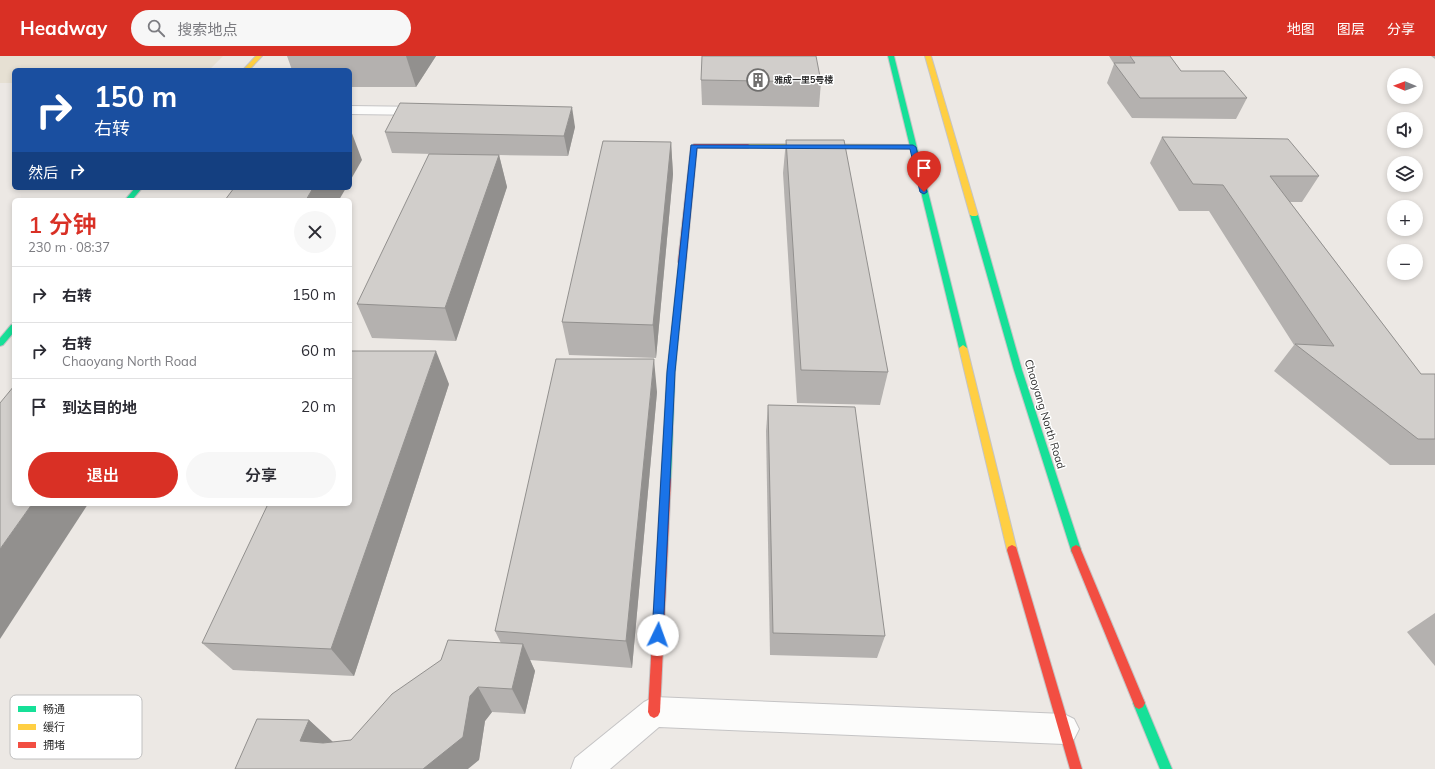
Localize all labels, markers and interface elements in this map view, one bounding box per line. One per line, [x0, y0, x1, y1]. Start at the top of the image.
search box [131, 10, 411, 46]
text: Headway [20, 16, 107, 40]
icon: search [145, 17, 167, 39]
text: 搜索地点 [177, 20, 237, 39]
text: 地图 [1287, 20, 1315, 38]
text: 图层 [1337, 20, 1365, 38]
text: 分享 [1387, 20, 1415, 38]
building icon: 雅成一里5号楼 [745, 67, 771, 93]
north arrow [1387, 68, 1423, 104]
map controls [1387, 68, 1423, 280]
place label: 雅成一里5号楼 [774, 74, 833, 85]
text: 150 m [94, 79, 177, 114]
icon: right [28, 84, 80, 136]
button: sound [1387, 112, 1423, 148]
text: 右转 [94, 117, 130, 140]
pin [907, 151, 941, 192]
button: layers [1387, 156, 1423, 192]
icon: arrive [913, 157, 935, 179]
icon: right [66, 160, 88, 182]
text: 然后 [28, 163, 58, 182]
button: + [1387, 200, 1423, 236]
text: 1 分钟 [28, 209, 97, 239]
button: close [294, 211, 336, 253]
text: 230 m · 08:37 [28, 239, 110, 255]
button: − [1387, 244, 1423, 280]
icon: right [28, 284, 50, 306]
text: 150 m [292, 285, 336, 304]
text: 右转 [62, 286, 92, 305]
text: 右转 [62, 334, 92, 353]
icon: right [28, 340, 50, 362]
text: 60 m [301, 341, 336, 360]
text: Chaoyang North Road [62, 353, 197, 369]
street label: Chaoyang North Road [1022, 357, 1068, 471]
icon: arrive [28, 396, 50, 418]
text: 20 m [301, 397, 336, 416]
text: 到达目的地 [62, 398, 137, 417]
button: 退出 [28, 452, 178, 498]
button: 分享 [186, 452, 336, 498]
position arrow [637, 614, 679, 656]
legend [10, 695, 142, 759]
text: 畅通 [43, 702, 65, 716]
text: 缓行 [43, 720, 65, 734]
text: 拥堵 [43, 738, 65, 752]

